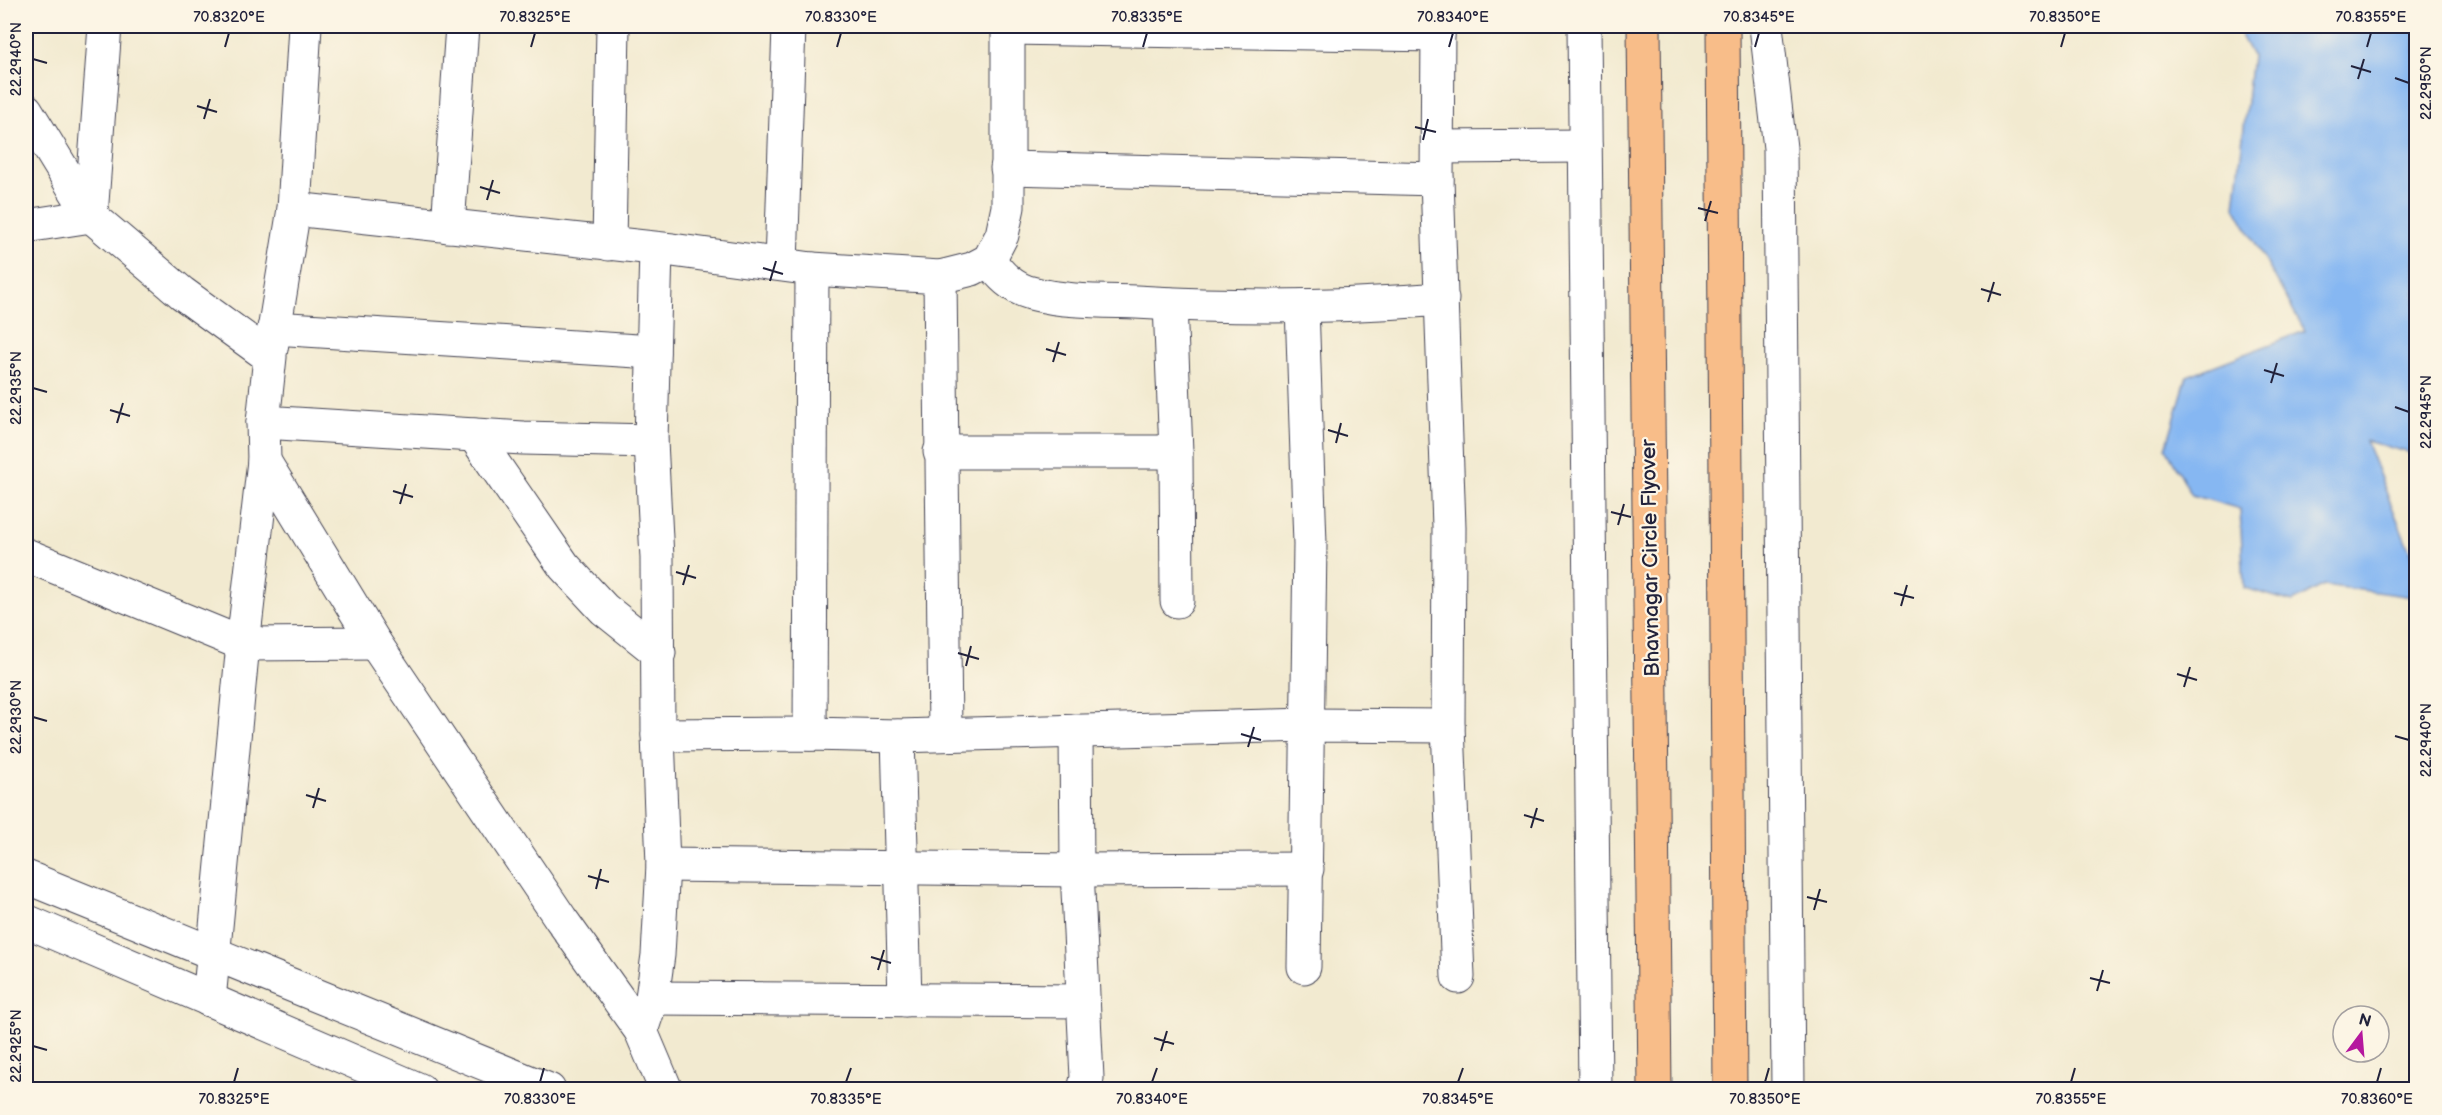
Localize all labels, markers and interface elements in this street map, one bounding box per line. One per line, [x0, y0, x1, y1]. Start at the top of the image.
text: 70.8320°E [193, 8, 265, 27]
text: 70.8325°E [499, 8, 571, 27]
text: 70.8330°E [805, 8, 877, 27]
text: 70.8335°E [1111, 8, 1183, 27]
text: 70.8340°E [1417, 8, 1489, 27]
text: 70.8345°E [1723, 8, 1795, 27]
text: 70.8350°E [2029, 8, 2101, 27]
text: 70.8355°E [2336, 8, 2407, 27]
text: 22.2940°N [7, 22, 26, 96]
text: 22.2950°N [2417, 46, 2436, 120]
text: 22.2935°N [7, 351, 26, 425]
text: 22.2945°N [2417, 375, 2436, 449]
street label: Bhavnagar Circle Flyover [1636, 439, 1665, 677]
text: 22.2930°N [7, 680, 26, 754]
text: 22.2940°N [2417, 703, 2436, 777]
north arrow [2331, 1004, 2391, 1064]
text: 22.2925°N [7, 1009, 26, 1083]
text: N [2356, 1010, 2373, 1032]
text: 70.8325°E [198, 1090, 270, 1109]
text: 70.8330°E [504, 1090, 576, 1109]
text: 70.8335°E [810, 1090, 882, 1109]
text: 70.8340°E [1116, 1090, 1188, 1109]
text: 70.8345°E [1422, 1090, 1494, 1109]
text: 70.8350°E [1729, 1090, 1801, 1109]
text: 70.8355°E [2036, 1090, 2107, 1109]
text: 70.8360°E [2341, 1090, 2413, 1109]

